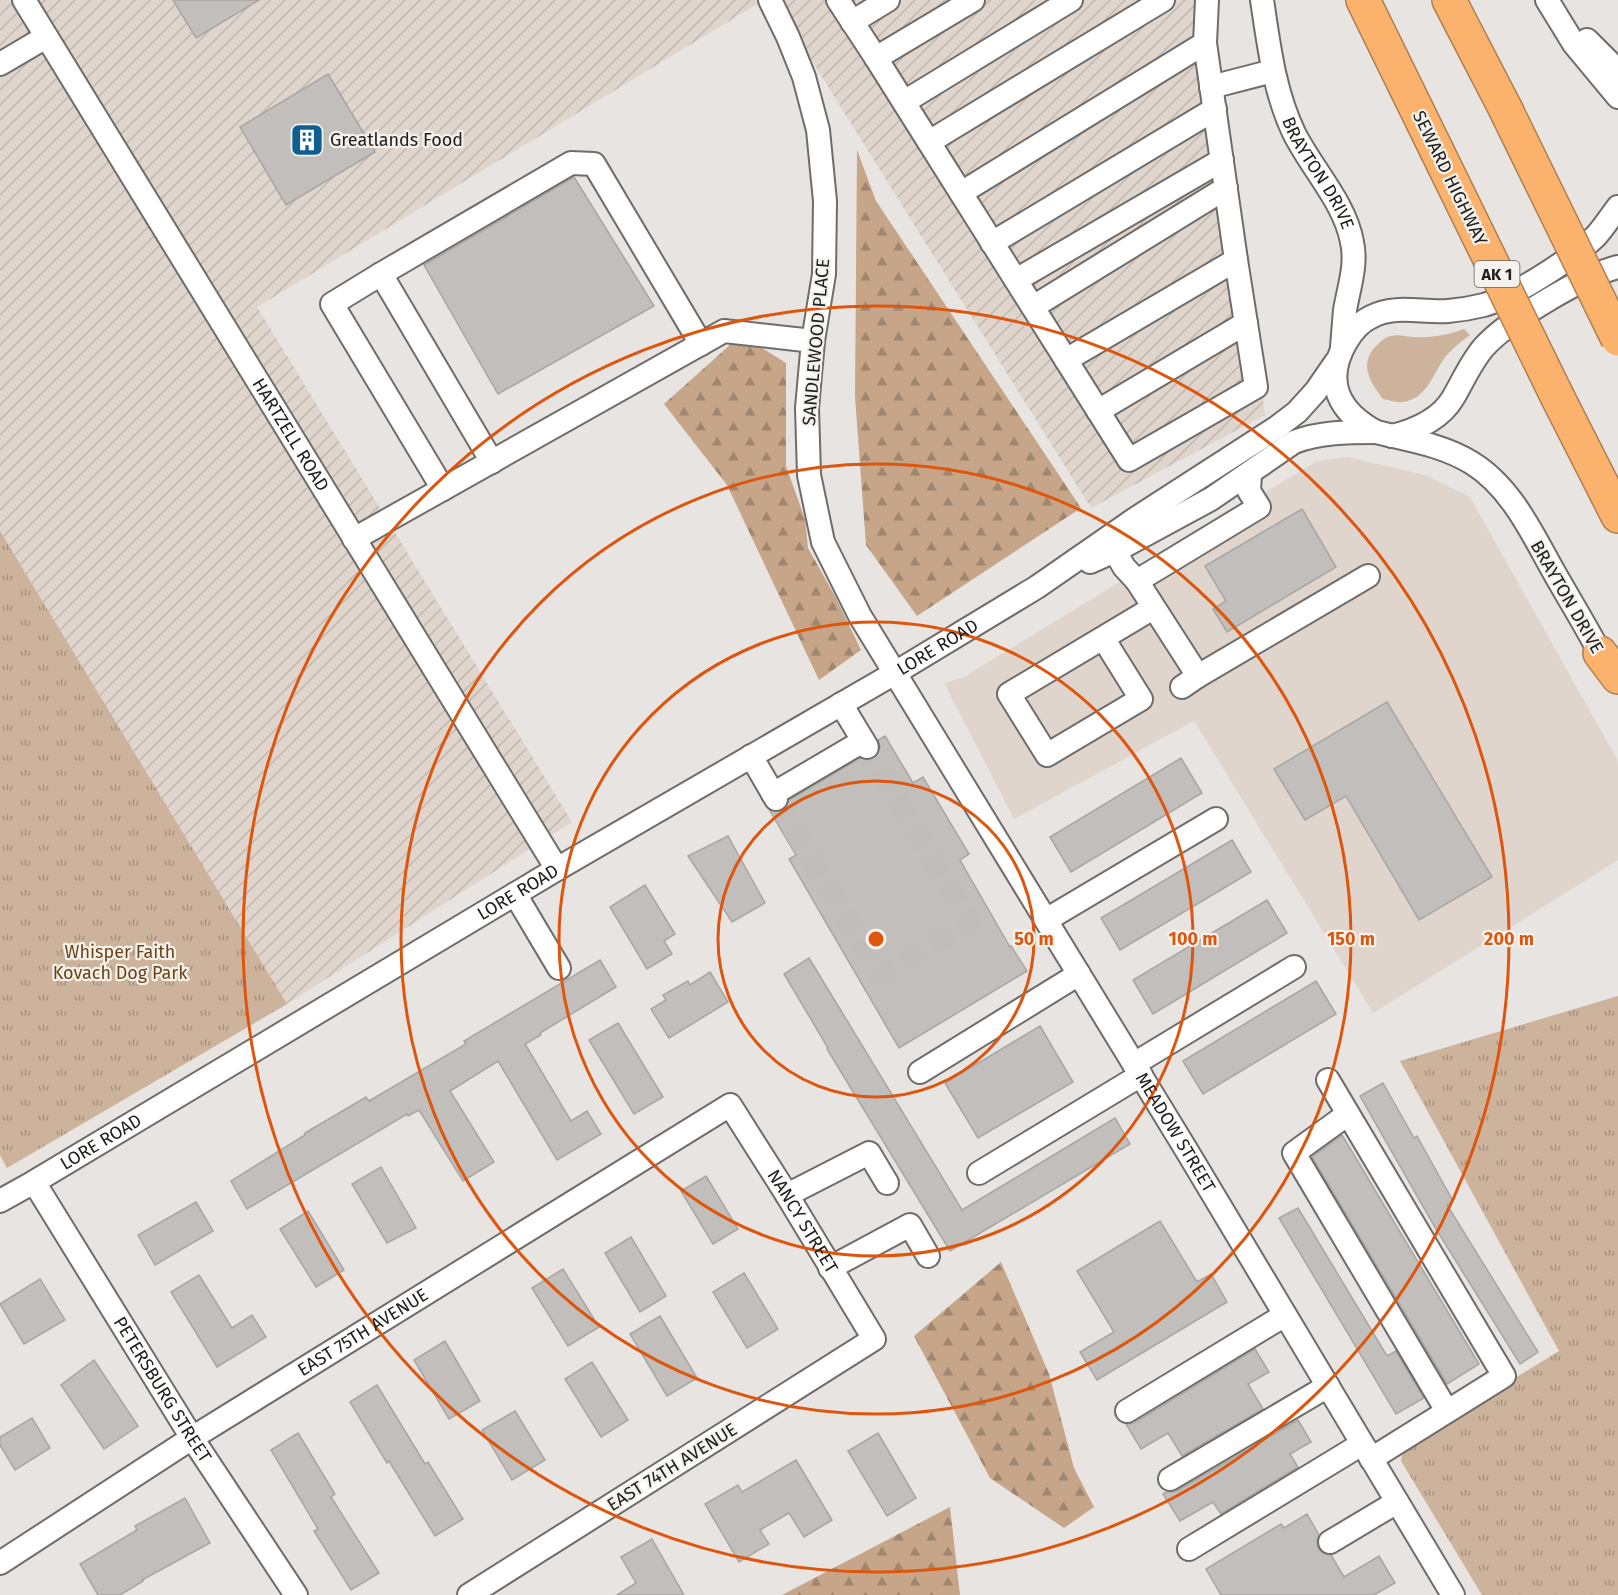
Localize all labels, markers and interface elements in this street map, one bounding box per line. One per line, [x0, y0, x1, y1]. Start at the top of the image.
street label: SEWARD HIGHWAY [1408, 107, 1492, 249]
street label: BRAYTON DRIVE [1277, 113, 1359, 232]
building icon: Greatlands Food [289, 122, 325, 158]
place label: Greatlands Food [330, 129, 463, 151]
street label: SANDLEWOOD PLACE [798, 257, 834, 427]
road number: AK 1 [1474, 261, 1520, 287]
street label: HARTZELL ROAD [248, 374, 334, 495]
street label: BRAYTON DRIVE [1526, 537, 1608, 657]
street label: LORE ROAD [893, 614, 982, 680]
street label: LORE ROAD [473, 860, 563, 925]
text: 50 m [1014, 928, 1054, 950]
text: 100 m [1169, 928, 1217, 950]
text: 150 m [1327, 928, 1375, 950]
text: 200 m [1484, 928, 1534, 950]
centre of rings [866, 929, 886, 949]
park label: Whisper Faith Kovach Dog Park [53, 941, 188, 984]
street label: MEADOW STREET [1131, 1069, 1221, 1197]
street label: LORE ROAD [56, 1109, 146, 1175]
street label: NANCY STREET [763, 1165, 843, 1278]
street label: EAST 75TH AVENUE [293, 1284, 432, 1381]
street label: PETERSBURG STREET [109, 1313, 216, 1467]
street label: EAST 74TH AVENUE [603, 1418, 741, 1516]

